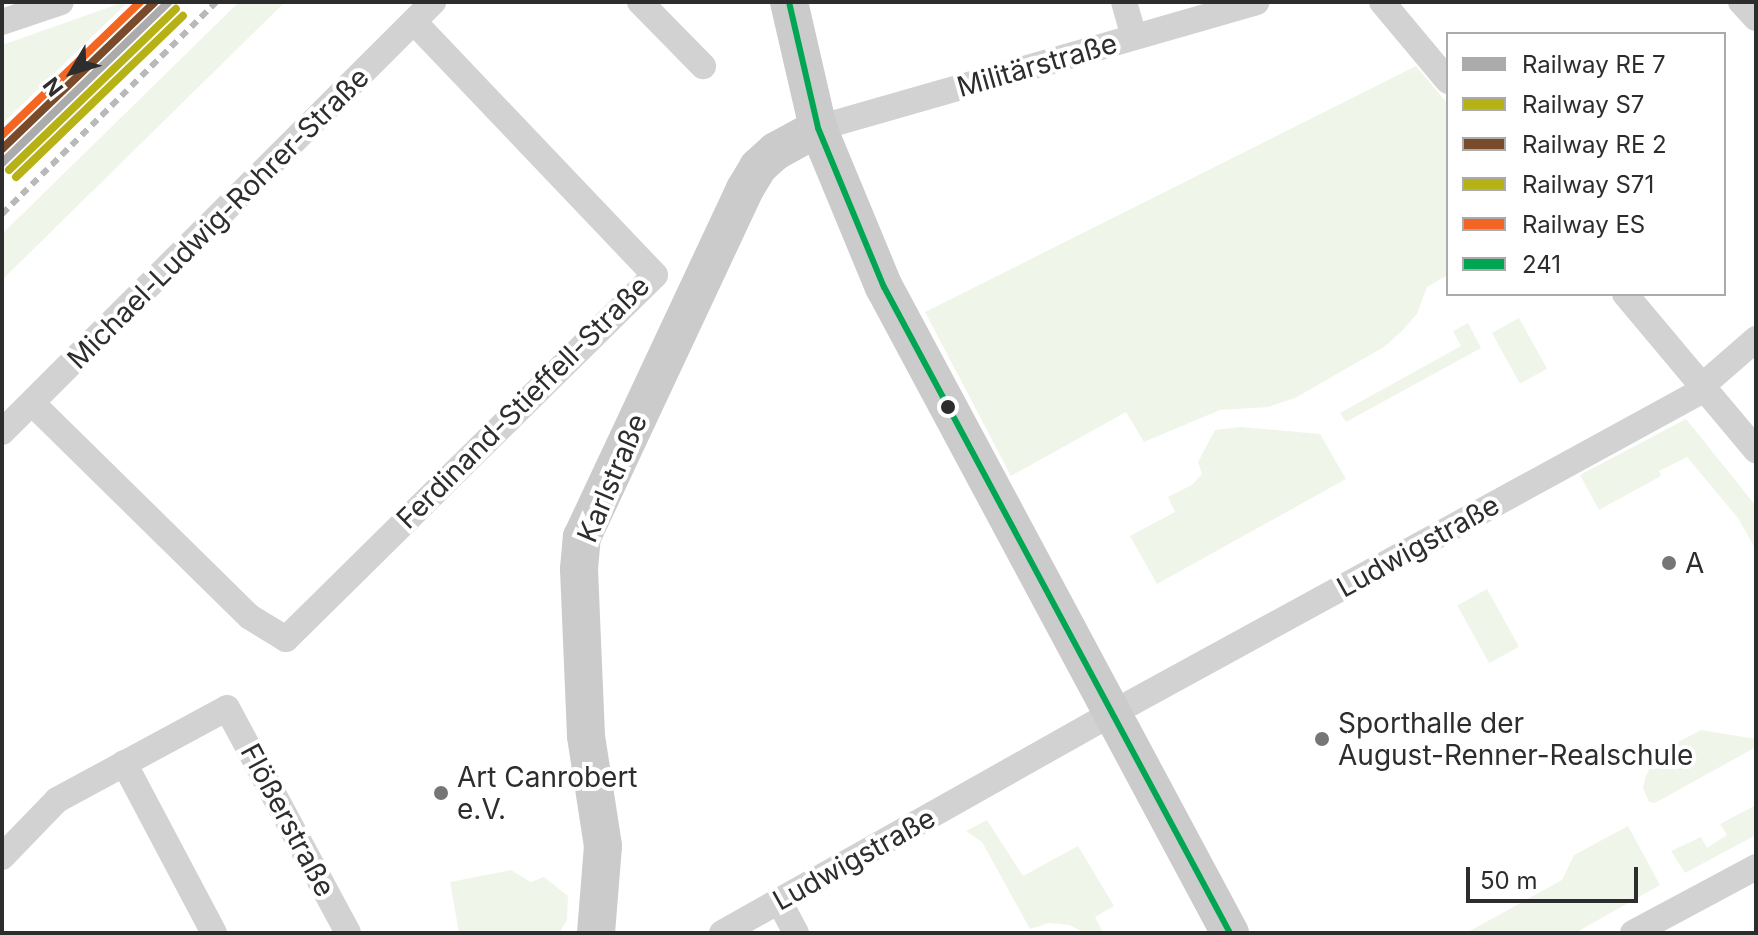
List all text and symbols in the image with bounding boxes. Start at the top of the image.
street label: Militärstraße [953,26,1121,104]
north arrow [32,32,112,112]
legend [1446,32,1726,296]
text: Railway RE 7 [1522,50,1666,79]
street label: Michael-Ludwig-Rohrer-Straße [60,60,376,376]
text: N [38,72,68,101]
text: Railway S7 [1522,90,1644,119]
text: Railway RE 2 [1522,130,1667,159]
text: Railway S71 [1522,170,1654,199]
text: Railway ES [1522,210,1645,239]
text: 241 [1522,250,1561,279]
street label: Ferdinand-Stieffell-Straße [390,269,656,535]
unlabelled marker [940,399,956,415]
street label: Karlstraße [570,409,654,547]
street label: Ludwigstraße [1331,488,1505,604]
place label: A [1685,546,1704,580]
marker: A [1660,554,1678,572]
place label: Sporthalle der August-Renner-Realschule [1338,706,1693,772]
marker: Sporthalle der August-Renner-Realschule [1313,730,1331,748]
street label: Flößerstraße [234,738,342,902]
place label: Art Canrobert e.V. [457,760,638,826]
marker: Art Canrobert e.V. [432,784,450,802]
street label: Ludwigstraße [767,801,941,917]
scale bar [1470,851,1642,901]
text: 50 m [1480,866,1538,895]

